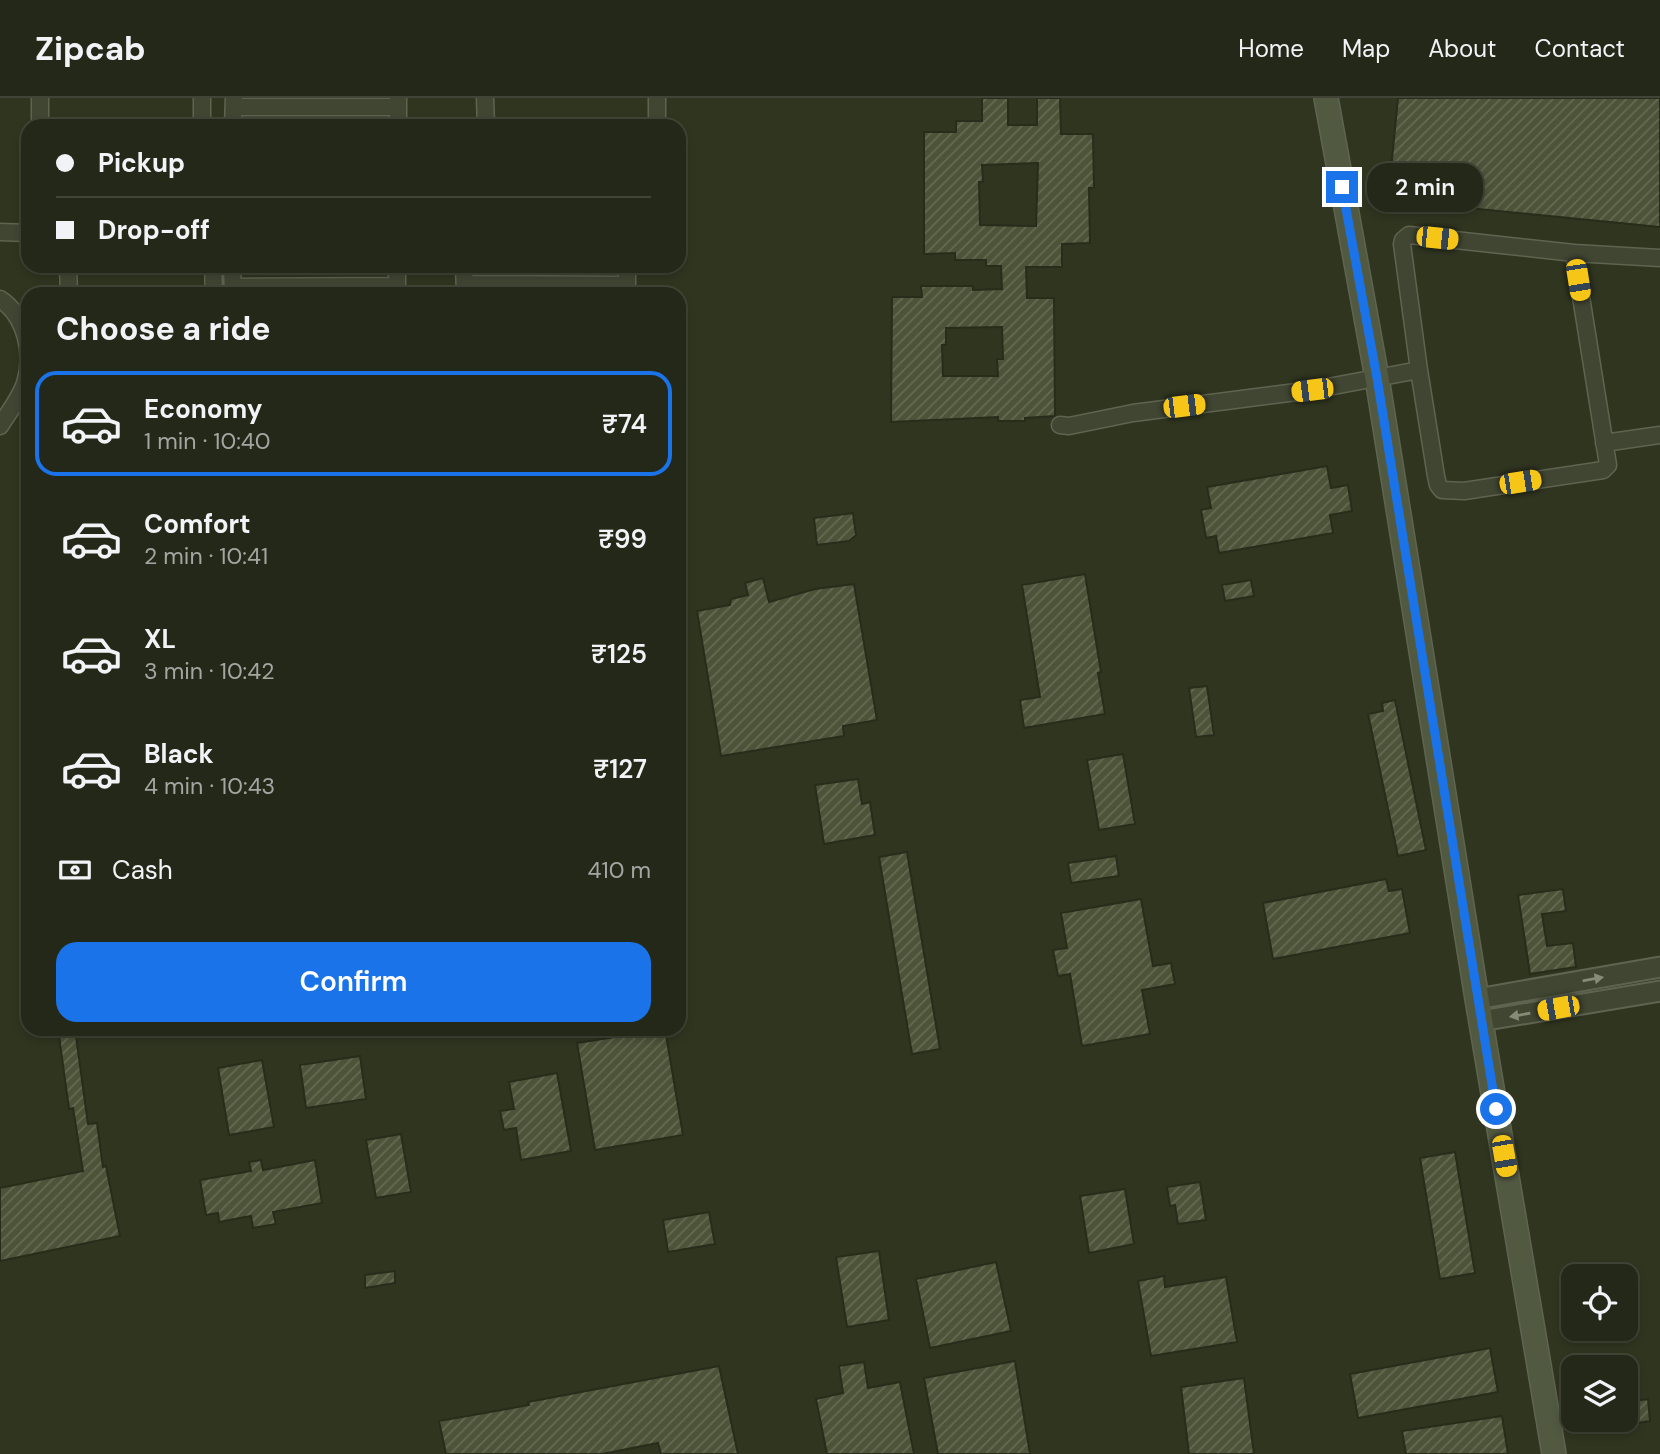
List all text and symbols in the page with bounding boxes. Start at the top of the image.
text: Zipcab [35,27,146,70]
text: Home [1238,33,1304,64]
text: Map [1342,33,1390,64]
text: About [1428,33,1497,64]
text: Contact [1535,33,1625,64]
text: Pickup [98,146,185,180]
callout: 2 min [1366,162,1482,212]
route end [1326,171,1358,203]
text: 2 min [1395,172,1455,202]
text: Drop-off [98,213,210,247]
car [1416,225,1459,251]
car [1565,258,1592,302]
text: Choose a ride [56,308,271,350]
car [1290,377,1335,403]
icon: car [60,392,123,455]
text: Economy [144,392,262,426]
car [1162,393,1207,419]
text: ₹74 [602,407,647,441]
text: 1 min · 10:40 [144,426,271,456]
car [1498,468,1543,496]
icon: car [60,507,123,570]
text: Comfort [144,507,250,541]
text: ₹99 [598,522,647,556]
text: 2 min · 10:41 [144,541,268,571]
icon: car [60,622,123,685]
text: XL [144,622,176,656]
text: ₹125 [591,637,647,671]
text: 3 min · 10:42 [144,656,274,686]
icon: car [60,737,123,800]
text: Black [144,737,214,771]
text: ₹127 [593,752,647,786]
text: 4 min · 10:43 [144,771,275,801]
icon: cash [56,851,94,889]
text: Cash [112,853,173,887]
text: 410 m [588,855,651,885]
button: Confirm [56,942,651,1022]
one-way arrow [1582,973,1604,984]
car [1536,994,1581,1022]
one-way arrow [1509,1010,1531,1021]
route start [1480,1093,1512,1125]
car [1491,1133,1518,1179]
map controls [1561,1264,1638,1432]
button: locate [1561,1264,1638,1341]
button: layers [1561,1355,1638,1432]

